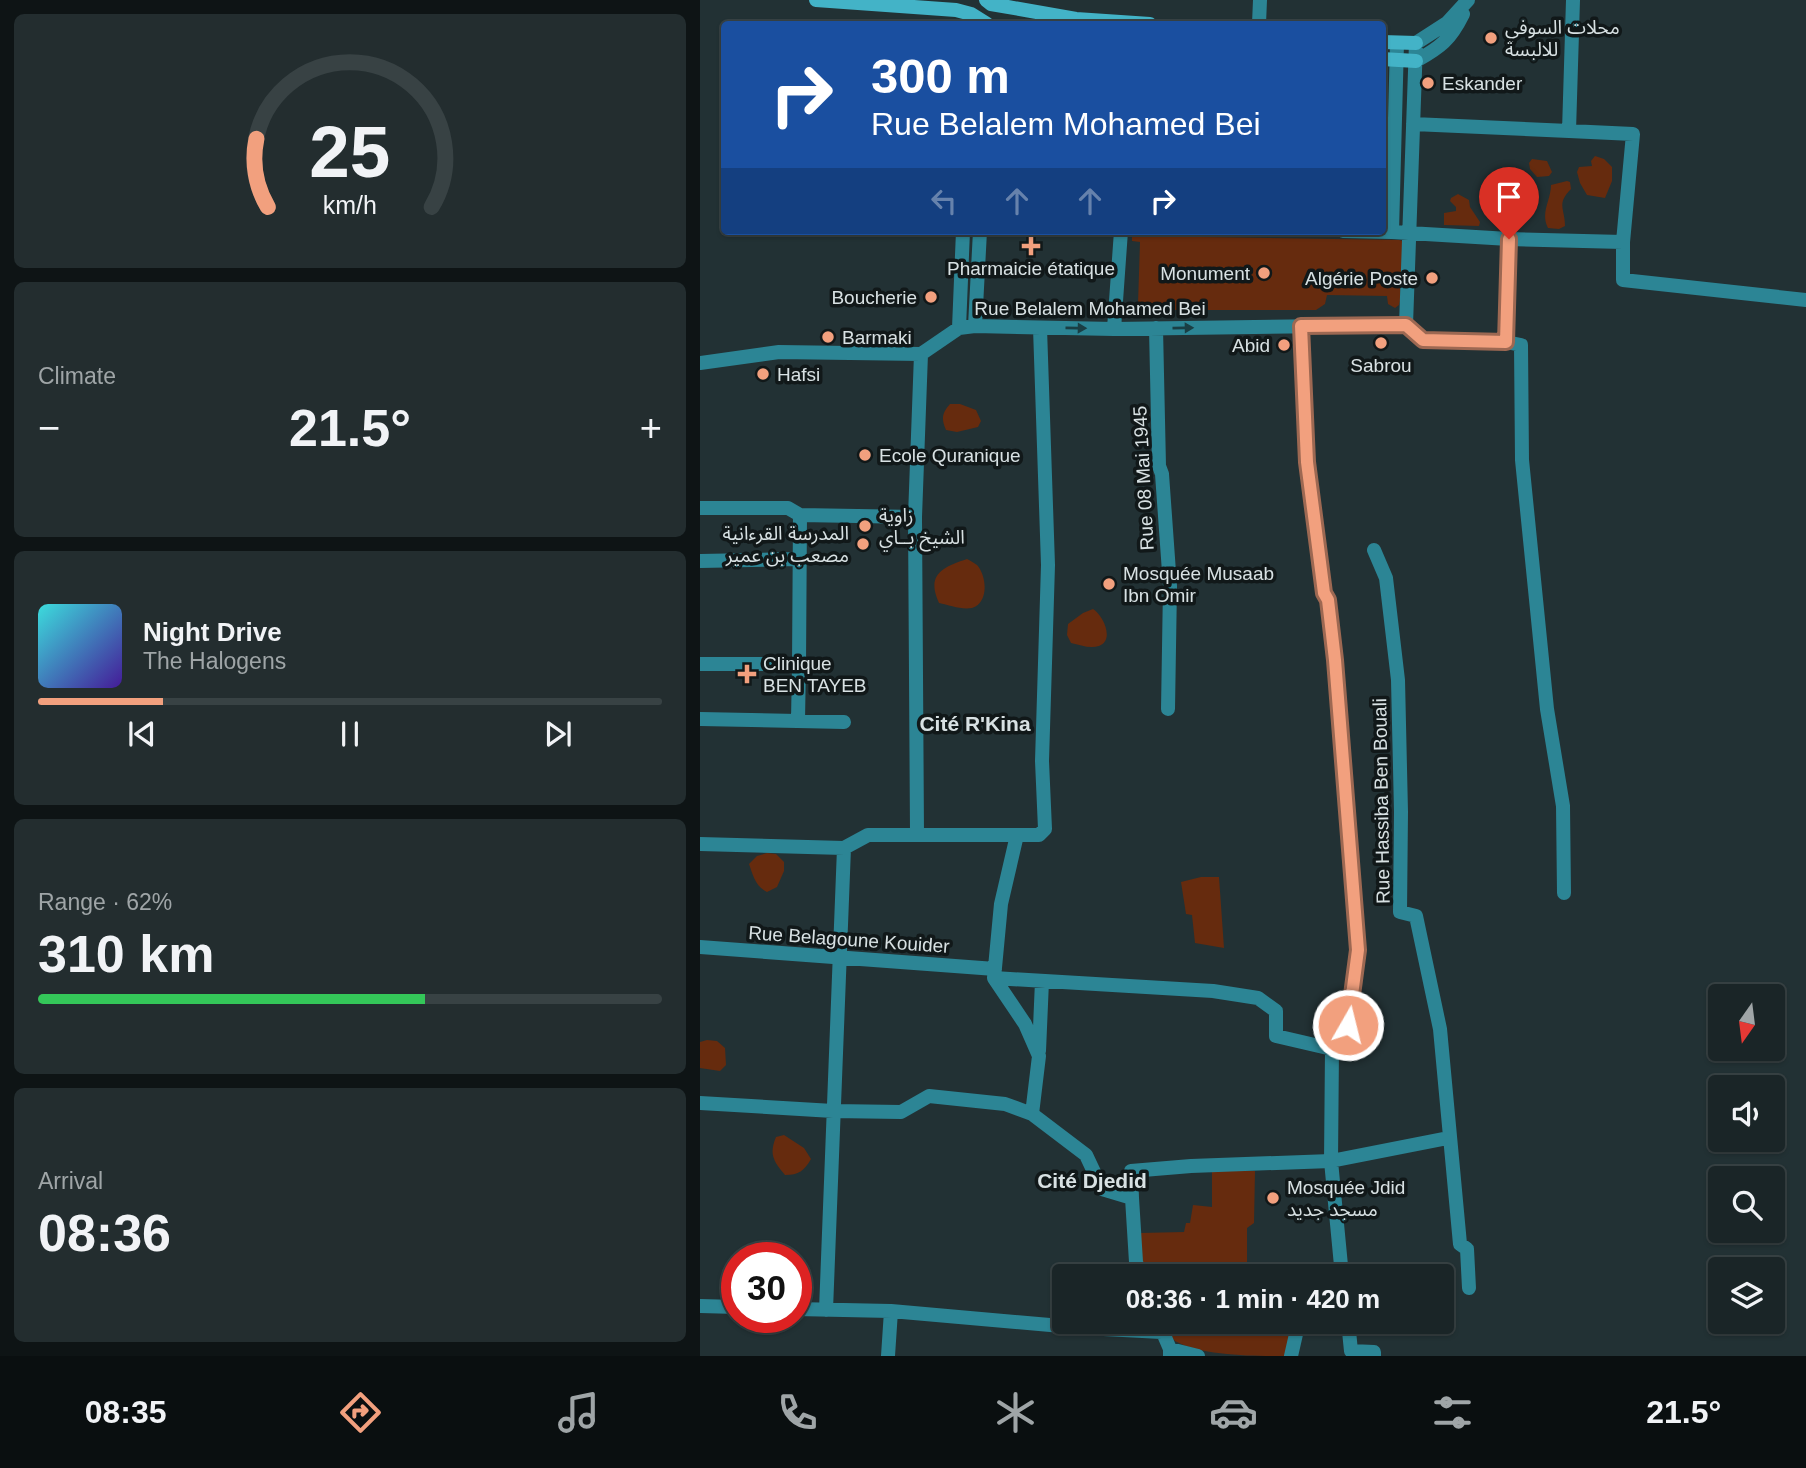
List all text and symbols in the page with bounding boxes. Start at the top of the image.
place label: محلات السوفي للالبسة [1505,17,1620,60]
marker: محلات السوفي للالبسة [1483,30,1499,46]
icon: right [756,49,847,140]
text: 300 m [871,49,1010,103]
place label: Eskander [1442,73,1523,94]
marker: Eskander [1420,75,1436,91]
text: Rue Belalem Mohamed Bei [871,106,1261,142]
text: 25 [310,112,390,193]
pin [1479,167,1539,239]
icon: arrive [1490,178,1528,216]
icon: left [925,182,963,220]
icon: ahead [998,182,1036,220]
icon: ahead [1071,182,1109,220]
icon: right [1144,182,1182,220]
text: km/h [323,191,377,219]
marker: Pharmaicie étatique [1023,238,1039,254]
place label: Pharmaicie étatique [947,258,1115,279]
place label: Monument [1160,263,1251,284]
marker: Monument [1256,265,1272,281]
place label: Algérie Poste [1305,268,1418,289]
marker: Algérie Poste [1424,270,1440,286]
place label: Boucherie [831,287,917,308]
marker: Boucherie [923,289,939,305]
street label: Rue Belalem Mohamed Bei [974,298,1206,319]
one-way arrow [1065,322,1087,334]
one-way arrow [1172,322,1194,334]
place label: Barmaki [842,327,912,348]
marker: Barmaki [820,329,836,345]
place label: Abid [1232,335,1270,356]
marker: Sabrou [1373,335,1389,351]
marker: Abid [1276,337,1292,353]
place label: Sabrou [1350,355,1412,376]
text: Climate [38,363,116,389]
place label: Hafsi [777,364,820,385]
marker: Hafsi [755,366,771,382]
text: 21.5° [289,399,411,457]
street label: Rue 08 Mai 1945 [1129,405,1158,551]
text: − [38,407,60,449]
text: + [640,407,662,449]
place label: Ecole Quranique [879,445,1021,466]
marker: Ecole Quranique [857,447,873,463]
place label: زاوية الشيخ بــاي [879,505,965,552]
marker: زاوية الشيخ بــاي [857,518,873,534]
place label: المدرسة القرءانية مصعب بن عمير [722,523,849,567]
marker: المدرسة القرءانية مصعب بن عمير [855,536,871,552]
place label: Mosquée Musaab Ibn Omir [1123,563,1274,606]
marker: Mosquée Musaab Ibn Omir [1101,576,1117,592]
text: Night Drive [143,617,282,647]
text: The Halogens [143,648,286,674]
place label: Clinique BEN TAYEB [763,653,866,696]
marker: Clinique BEN TAYEB [737,664,757,684]
street label: Rue Hassiba Ben Bouali [1369,698,1394,904]
district label: Cité R'Kina [919,712,1031,735]
icon: previous [123,715,161,753]
icon: pause [331,715,369,753]
icon: next [539,715,577,753]
text: Range · 62% [38,889,172,915]
street label: Rue Belagoune Kouider [748,922,951,957]
text: 310 km [38,925,214,983]
north arrow [1708,984,1785,1060]
map controls [1708,984,1785,1334]
position arrow [1311,988,1385,1062]
button: sound [1708,1075,1785,1152]
button: search [1708,1166,1785,1243]
text: Arrival [38,1168,103,1194]
district label: Cité Djedid [1037,1169,1147,1192]
place label: Mosquée Jdid مسجد جديد [1287,1177,1405,1220]
marker: Mosquée Jdid مسجد جديد [1265,1190,1281,1206]
text: 08:36 [38,1204,171,1262]
speed limit sign: 30 [721,1242,812,1333]
button: layers [1708,1257,1785,1334]
text: 08:36 · 1 min · 420 m [1126,1284,1380,1314]
icon: directions [336,1388,385,1437]
icon: music [554,1388,603,1437]
icon: phone [773,1388,822,1437]
icon: climate [991,1388,1040,1437]
icon: car [1209,1388,1258,1437]
icon: filters [1428,1388,1477,1437]
text: 08:35 [85,1394,167,1430]
text: 21.5° [1646,1394,1721,1430]

